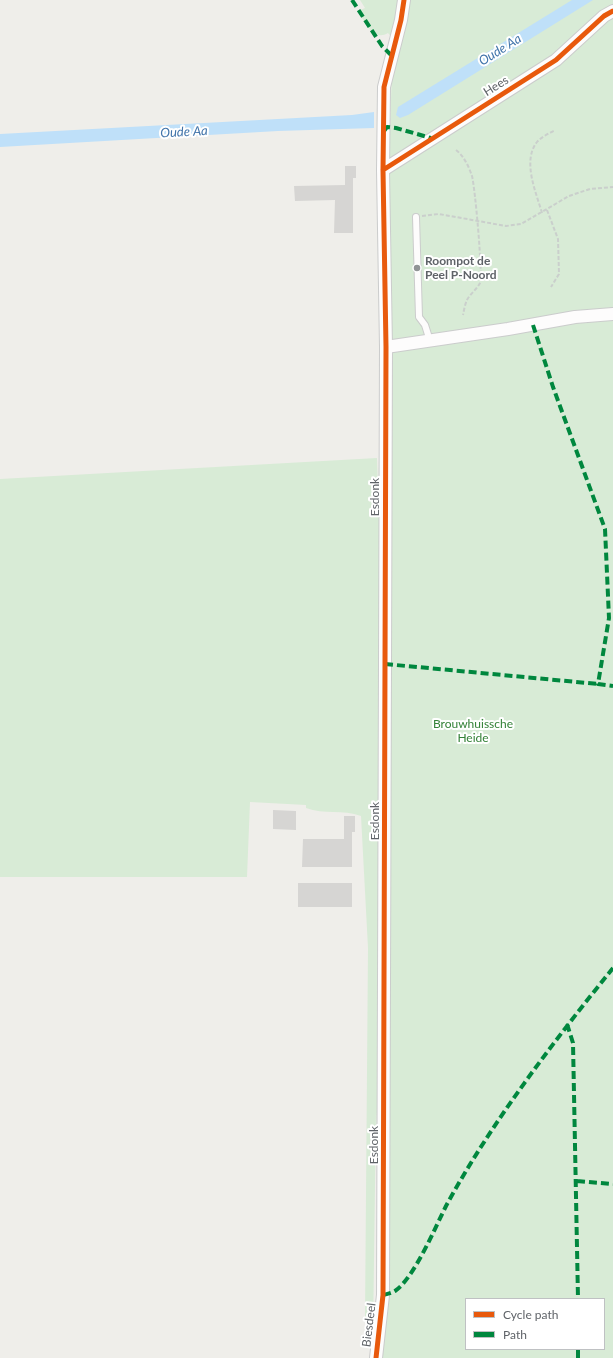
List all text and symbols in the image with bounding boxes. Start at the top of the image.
water label: Oude Aa [476,31,524,69]
street label: Hees [481,73,511,99]
water label: Oude Aa [160,123,208,141]
place label: Roompot de Peel P-Noord [425,254,497,282]
marker: Roompot de Peel P-Noord [412,263,422,273]
street label: Esdonk [368,478,382,516]
park label: Brouwhuissche Heide [433,717,513,745]
street label: Esdonk [368,802,382,840]
street label: Esdonk [367,1126,381,1164]
legend [465,1298,605,1350]
street label: Biesdeel [359,1302,379,1348]
text: Cycle path [503,1307,558,1322]
text: Path [503,1327,527,1342]

